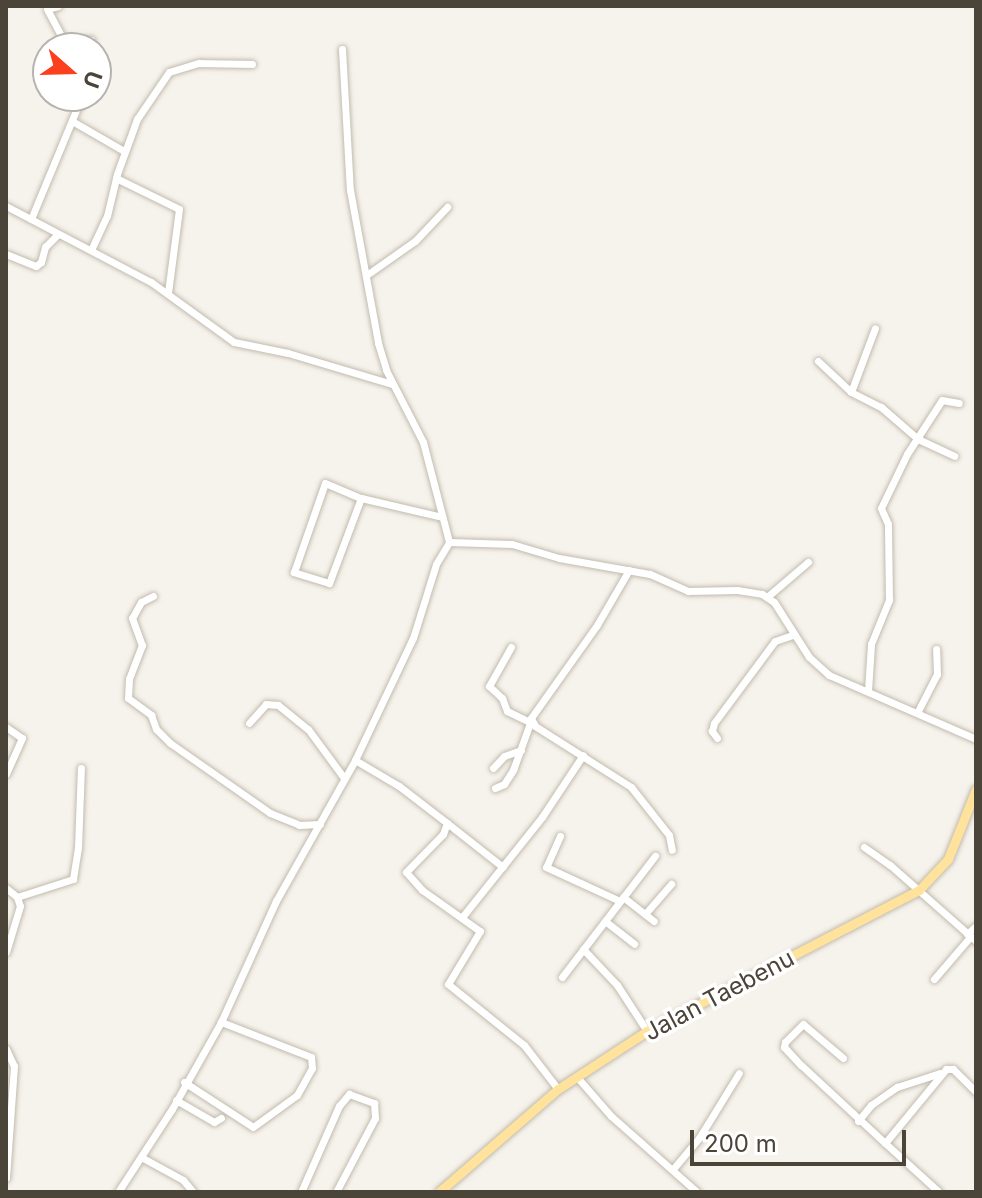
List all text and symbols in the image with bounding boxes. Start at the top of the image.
north arrow [32,32,112,112]
text: U [78,68,108,92]
street label: Jalan Taebenu [639,943,799,1047]
scale bar [694,1114,910,1164]
text: 200 m [704,1129,777,1158]

